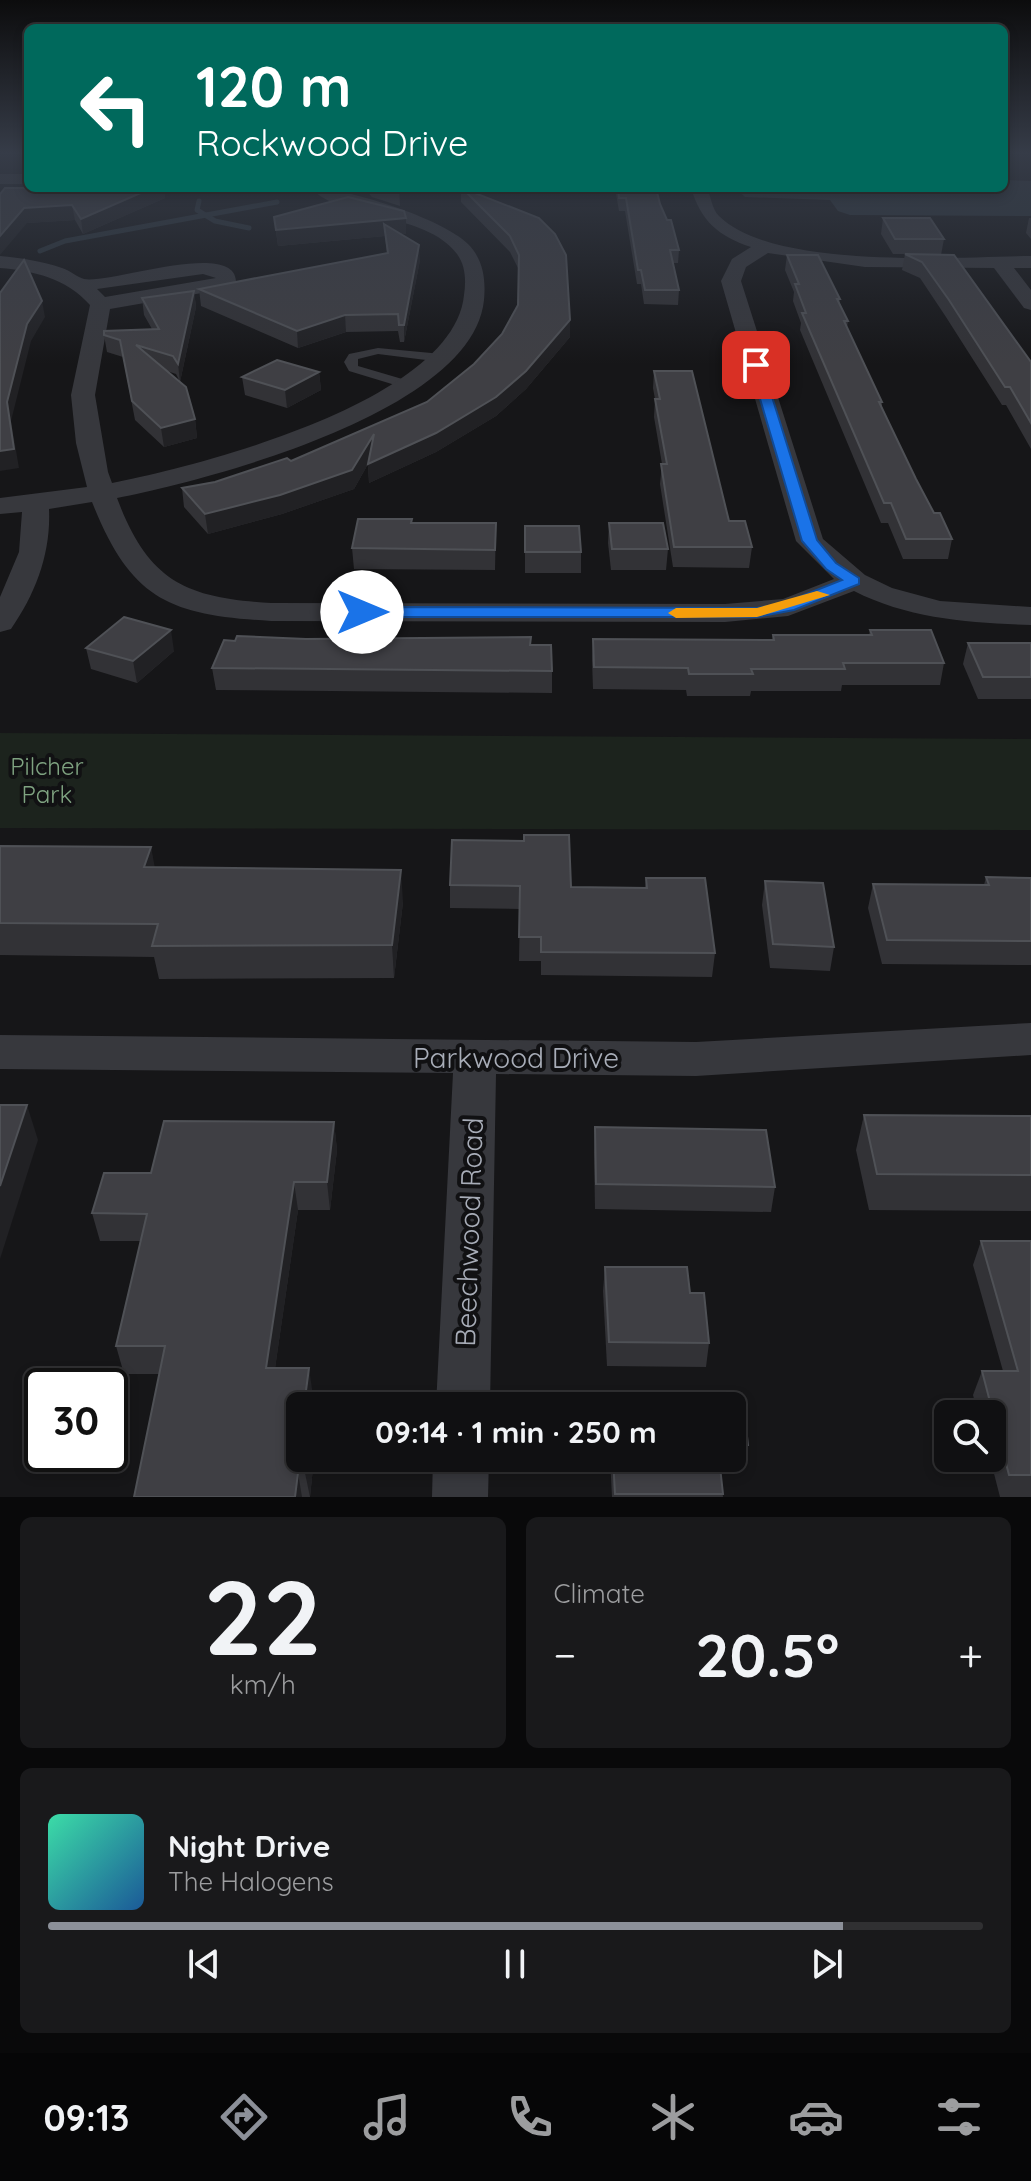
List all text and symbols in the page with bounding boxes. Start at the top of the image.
text: 120 m [196,51,351,121]
icon: left [64,56,168,160]
text: Rockwood Drive [196,120,468,165]
pin [722,331,790,399]
icon: arrive [734,343,778,387]
position arrow [320,570,404,654]
park label: Pilcher Park [10,751,84,809]
street label: Parkwood Drive [413,1040,619,1075]
street label: Beechwood Road [447,1117,490,1347]
speed limit sign: 30 [24,1368,128,1472]
map controls [934,1400,1006,1472]
button: search [934,1400,1006,1472]
text: 09:14 · 1 min · 250 m [375,1413,657,1451]
text: 22 [204,1551,322,1681]
text: Climate [554,1577,645,1610]
text: 20.5° [695,1617,839,1692]
text: − [554,1627,576,1682]
text: + [958,1627,983,1682]
text: km/h [230,1668,296,1701]
text: Night Drive [168,1827,330,1865]
text: The Halogens [168,1865,334,1898]
icon: previous [182,1942,226,1986]
icon: pause [493,1942,537,1986]
icon: next [805,1942,849,1986]
icon: directions [216,2089,272,2145]
icon: music [359,2089,415,2145]
icon: phone [502,2089,558,2145]
icon: climate [645,2089,701,2145]
icon: car [788,2089,844,2145]
icon: filters [931,2089,987,2145]
text: 09:13 [44,2095,129,2140]

